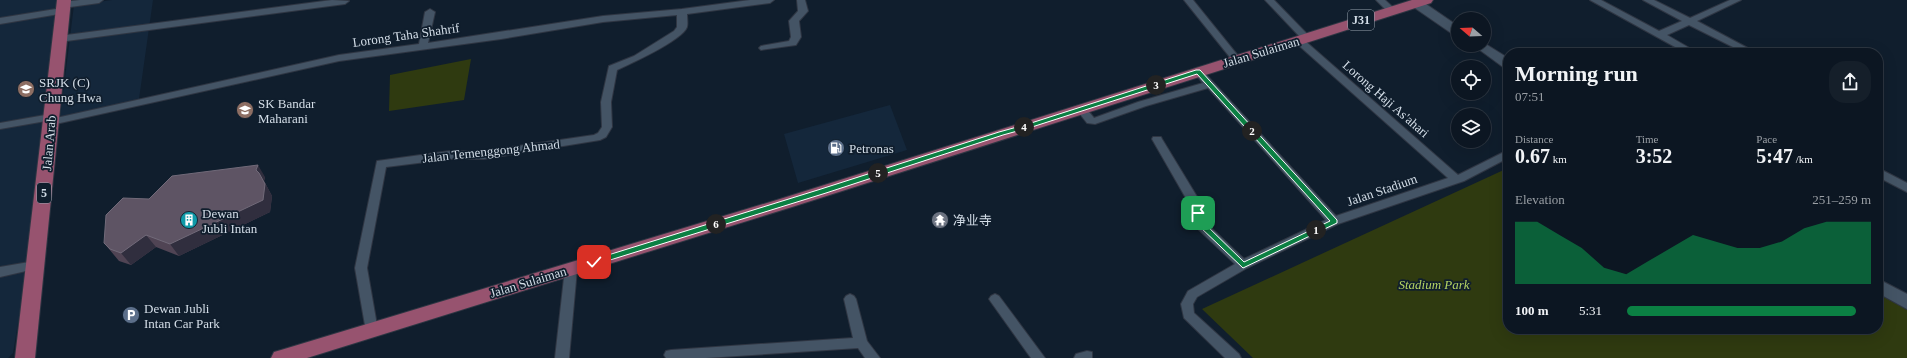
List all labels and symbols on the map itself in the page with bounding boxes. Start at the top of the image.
road number: J31 [1348,10,1374,30]
north arrow [1451,12,1491,52]
street label: Lorong Taha Shahrif [352,20,461,50]
street label: Jalan Sulaiman [1221,33,1301,71]
street label: Lorong Haji As'ahari [1340,58,1432,141]
place label: SRJK (C) Chung Hwa [39,75,102,105]
pin: 3 [1146,75,1166,95]
school or university icon: SRJK (C) Chung Hwa [16,79,36,99]
place label: SK Bandar Maharani [258,96,316,126]
school or university icon: SK Bandar Maharani [235,100,255,120]
street label: Jalan Arab [39,115,59,171]
pin: 4 [1014,117,1034,137]
pin: 2 [1242,121,1262,141]
street label: Jalan Temenggong Ahmad [421,136,561,166]
fuel station icon: Petronas [826,138,846,158]
place label: Petronas [849,141,894,156]
pin: 5 [868,163,888,183]
street label: Jalan Stadium [1345,171,1419,209]
road number: 5 [37,183,51,203]
pin [1181,196,1215,230]
place label: Dewan Jubli Intan [202,206,258,236]
building icon: Dewan Jubli Intan [179,210,199,230]
temple icon: 净业寺 [930,210,950,230]
place label: 净业寺 [953,213,992,228]
pin: 6 [706,214,726,234]
pin: 1 [1306,220,1326,240]
pin [577,245,611,279]
street label: Jalan Sulaiman [488,263,568,301]
park label: Stadium Park [1398,277,1470,292]
place label: Dewan Jubli Intan Car Park [144,301,220,331]
parking icon: Dewan Jubli Intan Car Park [121,305,141,325]

